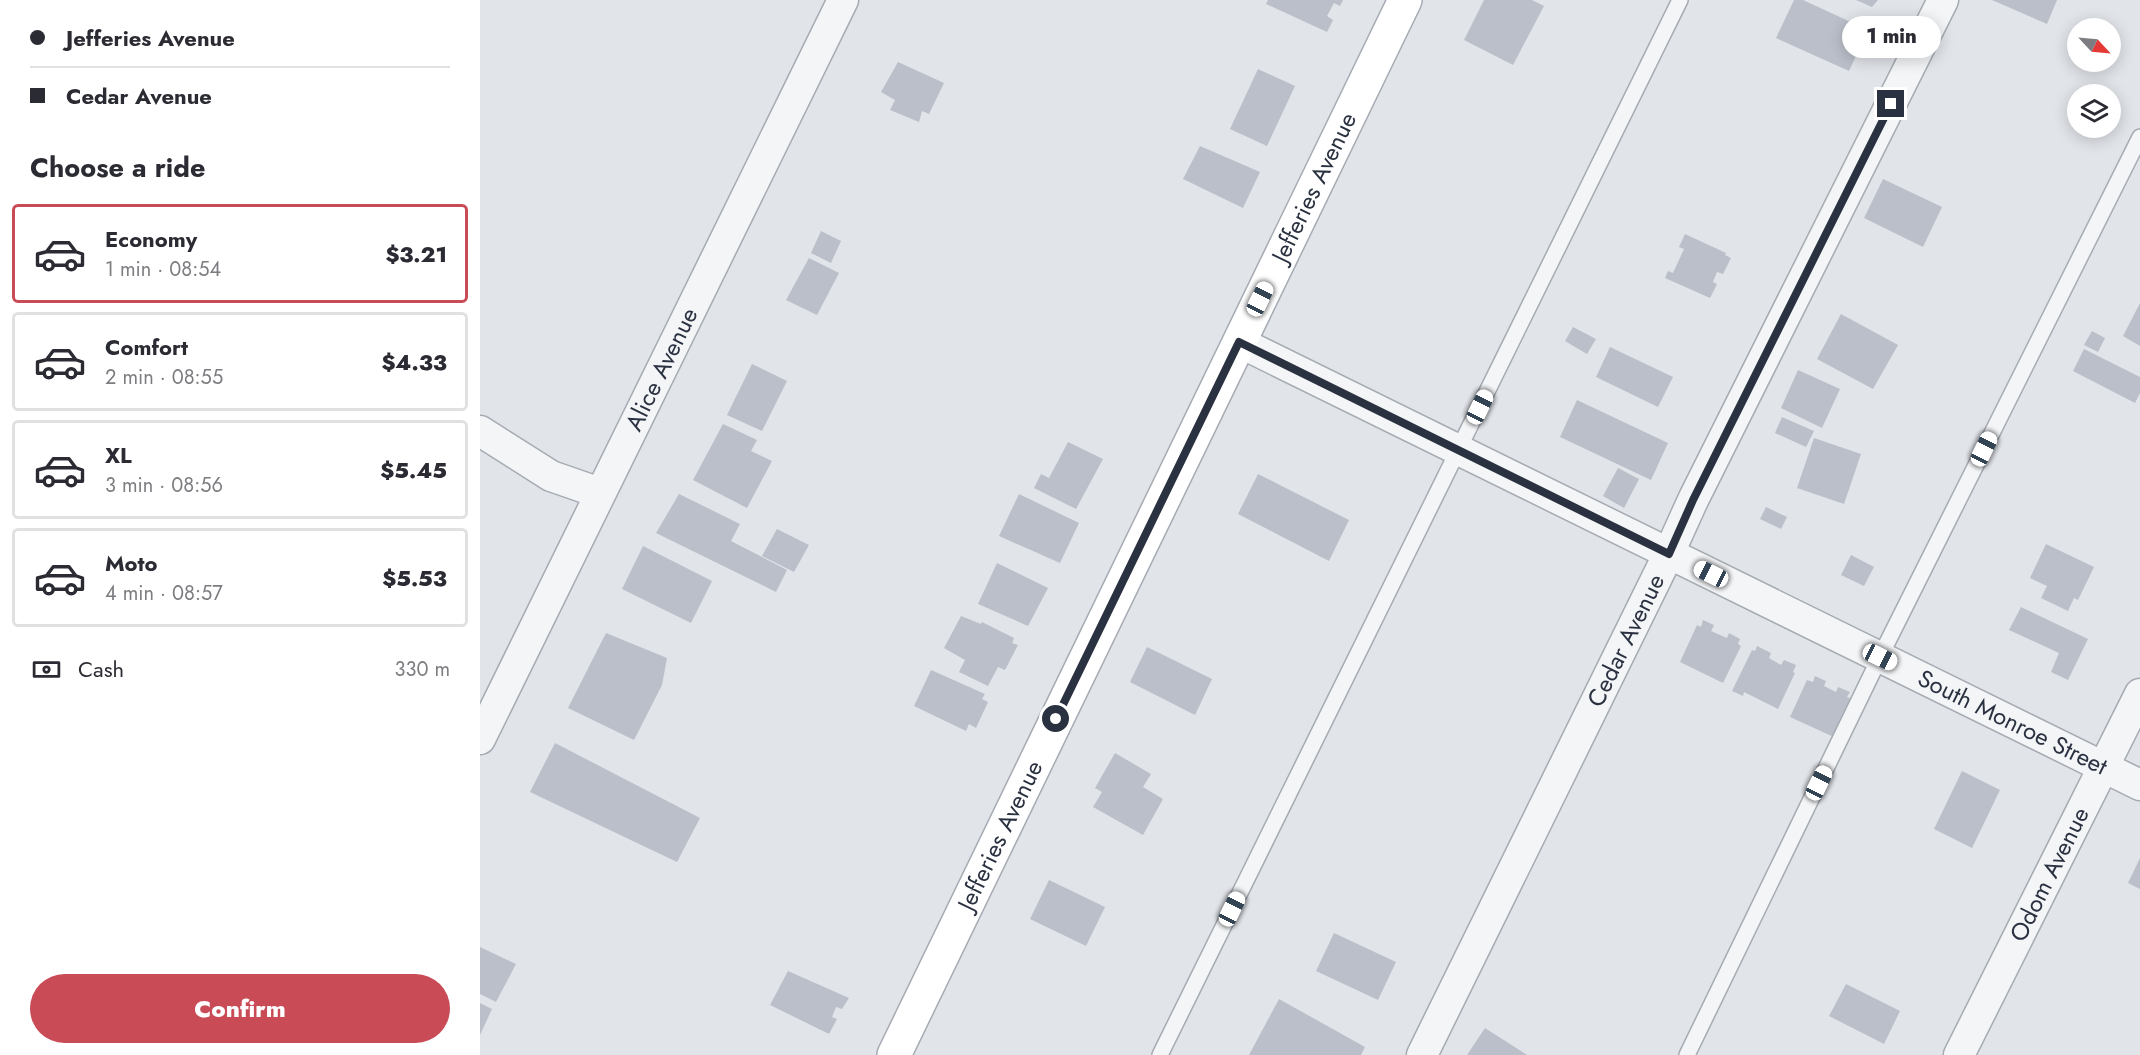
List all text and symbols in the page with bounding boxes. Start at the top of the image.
callout: 1 min [1842,17,1940,59]
north arrow [2067,18,2121,72]
map controls [2067,18,2121,138]
text: Jefferies Avenue [66,22,235,54]
text: 1 min [1866,22,1917,51]
text: Cedar Avenue [66,80,212,112]
button: layers [2067,84,2121,138]
route end [1877,90,1904,117]
street label: Jefferies Avenue [1261,106,1365,271]
text: Choose a ride [30,148,205,187]
text: Economy [105,223,197,255]
icon: car [33,227,87,281]
text: $3.21 [385,238,447,270]
text: 1 min · 08:54 [105,255,221,284]
car [1244,279,1276,319]
street label: Alice Avenue [616,301,706,437]
text: Comfort [105,331,188,363]
icon: car [33,335,87,389]
text: $4.33 [381,346,447,378]
text: 2 min · 08:55 [105,363,223,392]
car [1464,387,1496,427]
car [1968,429,2000,469]
text: XL [105,439,132,471]
icon: car [33,443,87,497]
text: $5.45 [380,454,447,486]
text: 3 min · 08:56 [105,471,223,500]
text: Moto [105,547,158,579]
icon: car [33,551,87,605]
car [1691,558,1731,590]
text: $5.53 [382,562,447,594]
street label: Cedar Avenue [1578,568,1673,713]
text: 4 min · 08:57 [105,579,223,608]
car [1860,641,1900,673]
icon: cash [30,653,63,686]
text: Cash [78,653,124,685]
text: 330 m [395,655,450,684]
street label: South Monroe Street [1912,660,2114,783]
route start [1042,705,1069,732]
street label: Jefferies Avenue [947,754,1051,919]
car [1803,763,1835,803]
street label: Odom Avenue [2001,801,2098,948]
car [1216,889,1248,929]
button: Confirm [30,974,450,1043]

